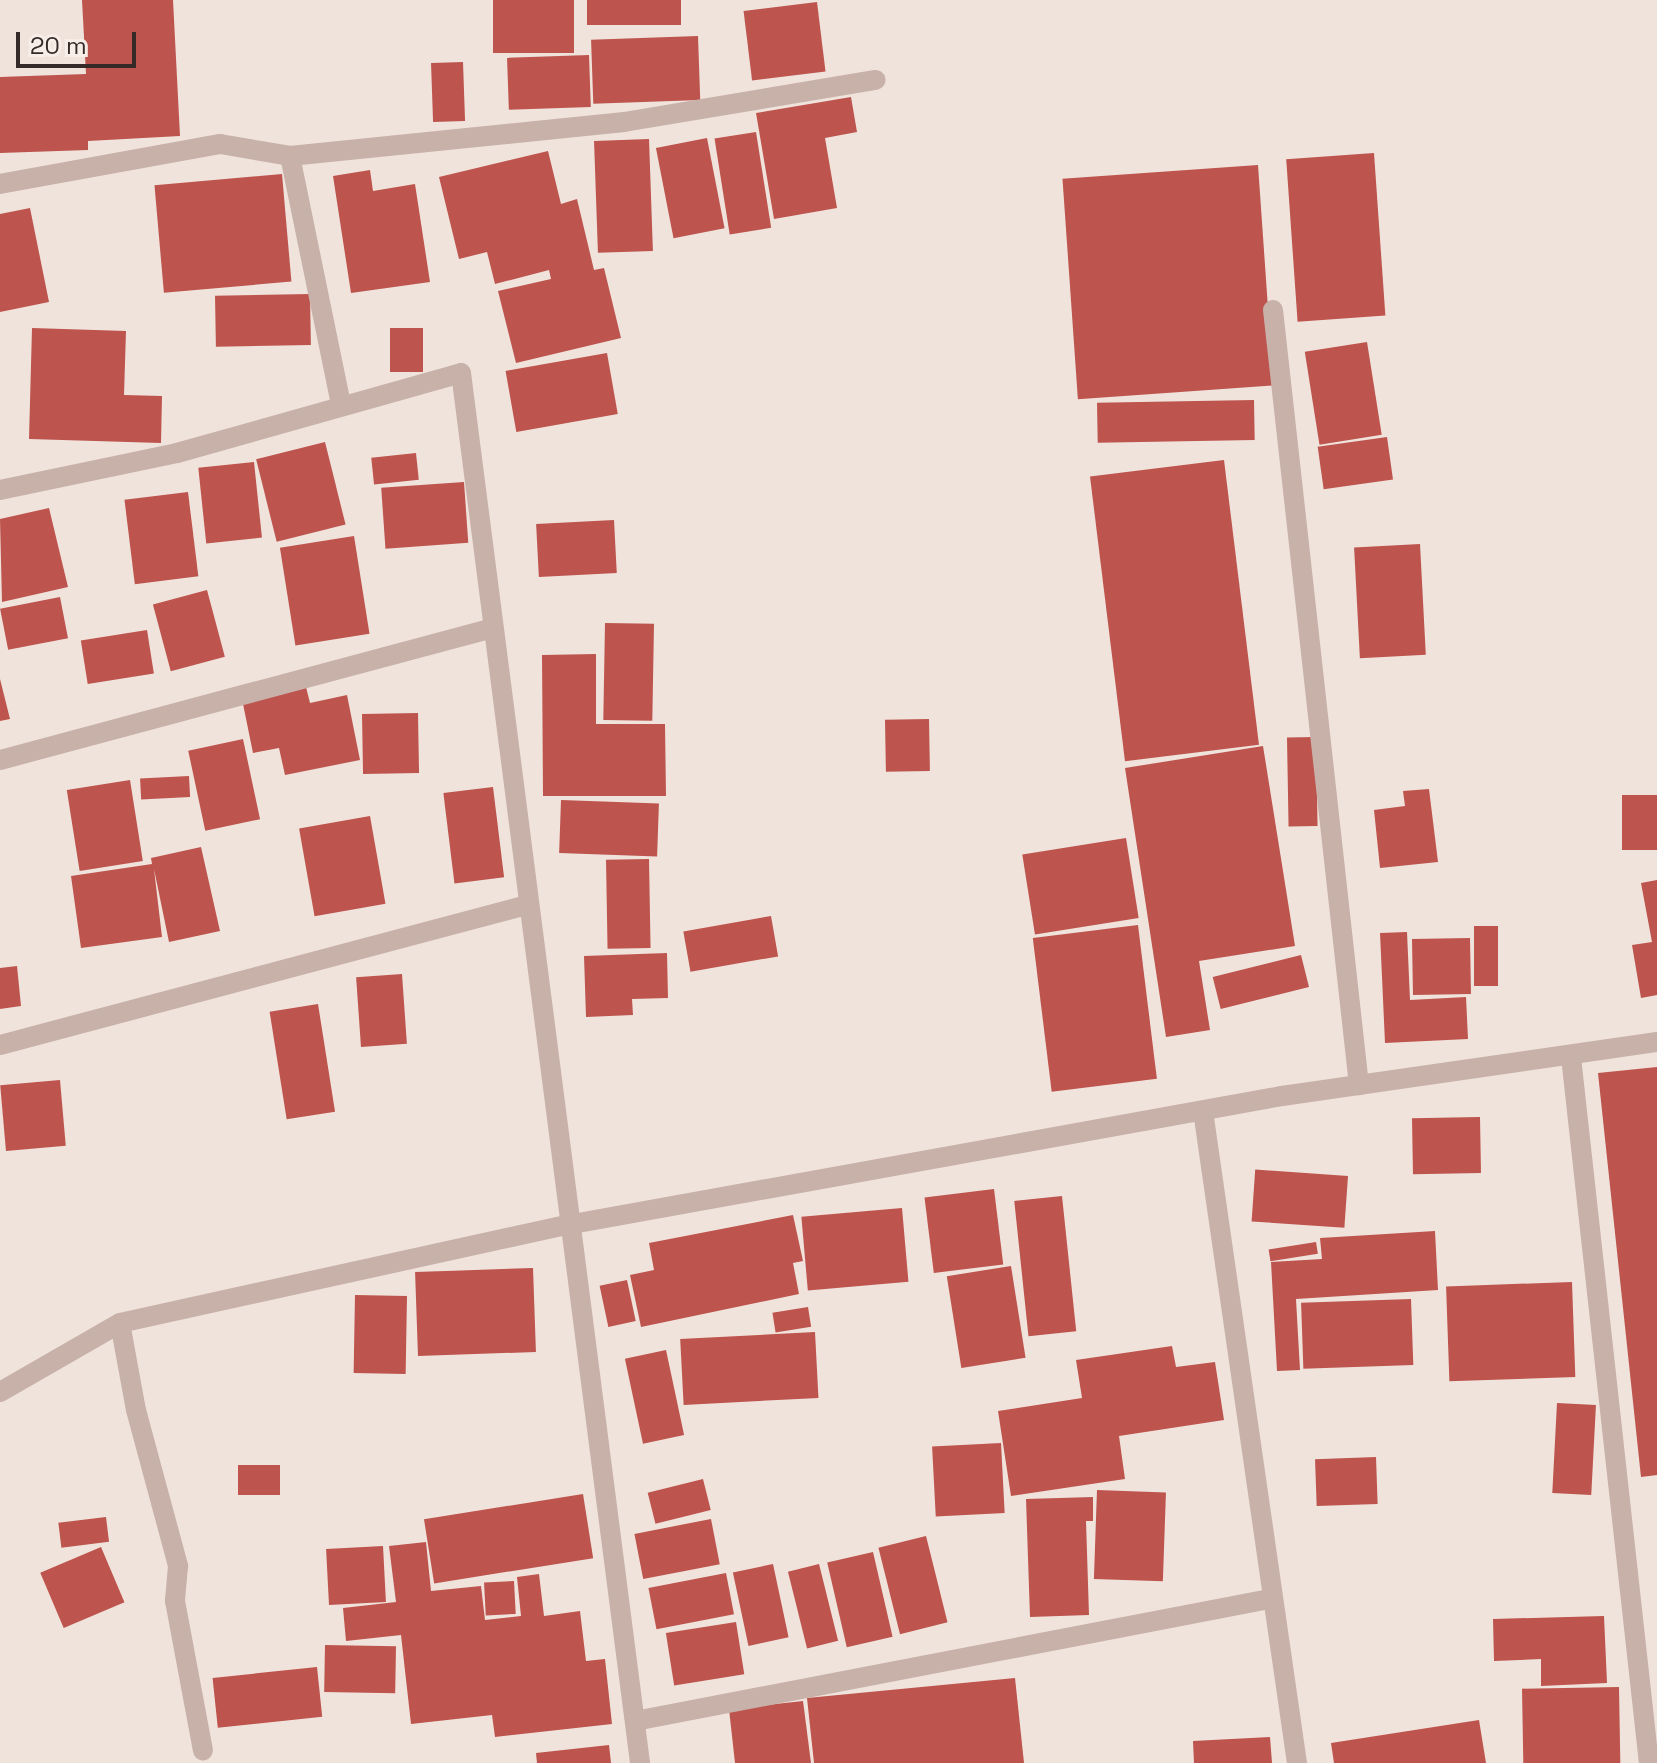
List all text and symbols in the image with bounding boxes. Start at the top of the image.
scale bar [20,16,140,66]
text: 20 m [30,30,87,61]

